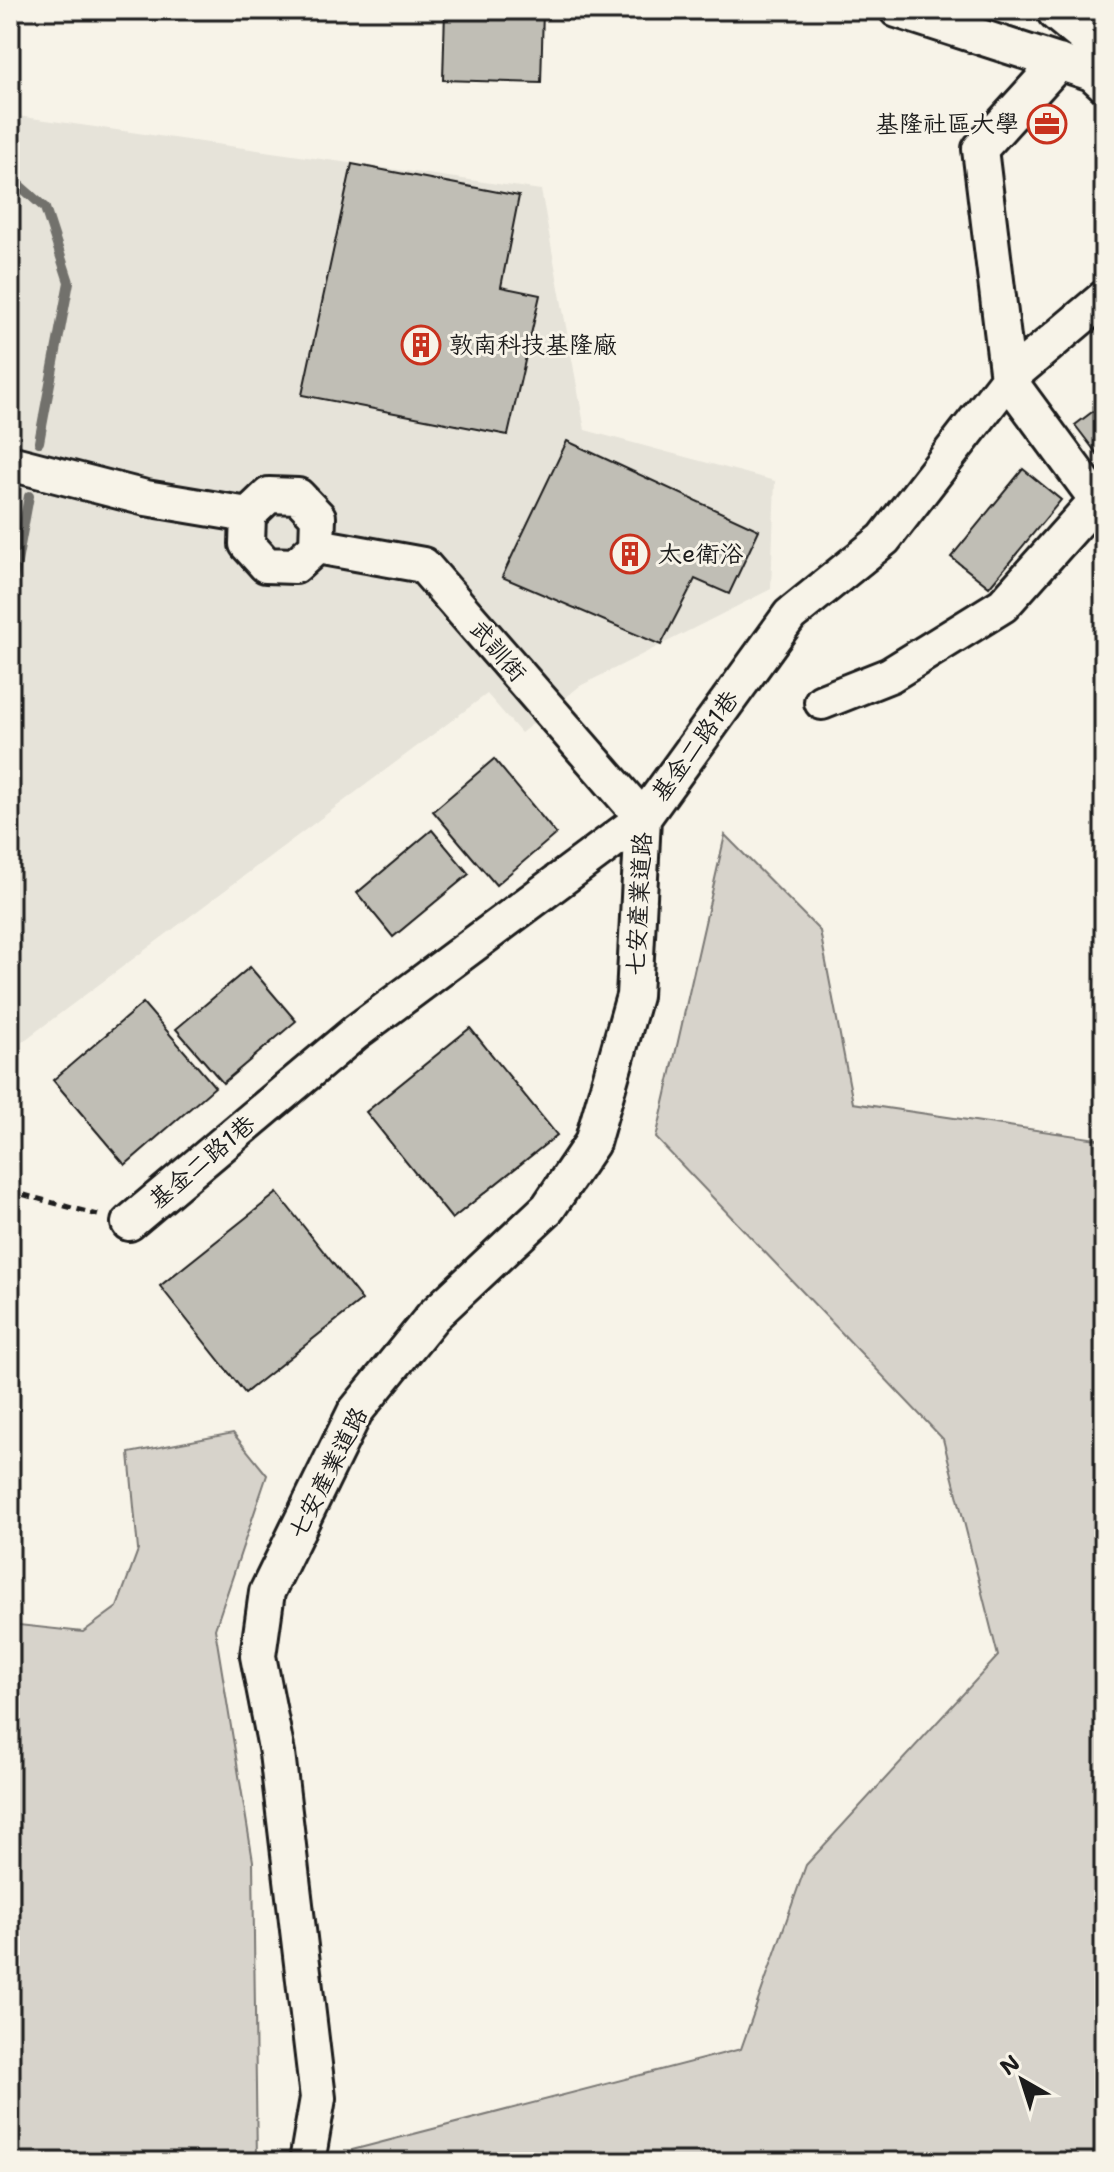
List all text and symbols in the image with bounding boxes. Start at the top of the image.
office icon: 基隆社區大學 [1026,103,1068,145]
place label: 基隆社區大學 [875,108,1019,140]
building icon: 敦南科技基隆廠 [400,324,442,366]
place label: 敦南科技基隆廠 [449,329,617,361]
building icon: 太e衛浴 [609,533,651,575]
place label: 太e衛浴 [658,538,744,570]
street label: 武訓街 [462,613,534,689]
street label: 基金二路1巷 [644,684,746,808]
street label: 七安產業道路 [619,831,659,977]
street label: 基金二路1巷 [142,1108,262,1216]
street label: 七安產業道路 [281,1402,375,1544]
north arrow [982,2040,1062,2120]
text: N [994,2048,1026,2082]

